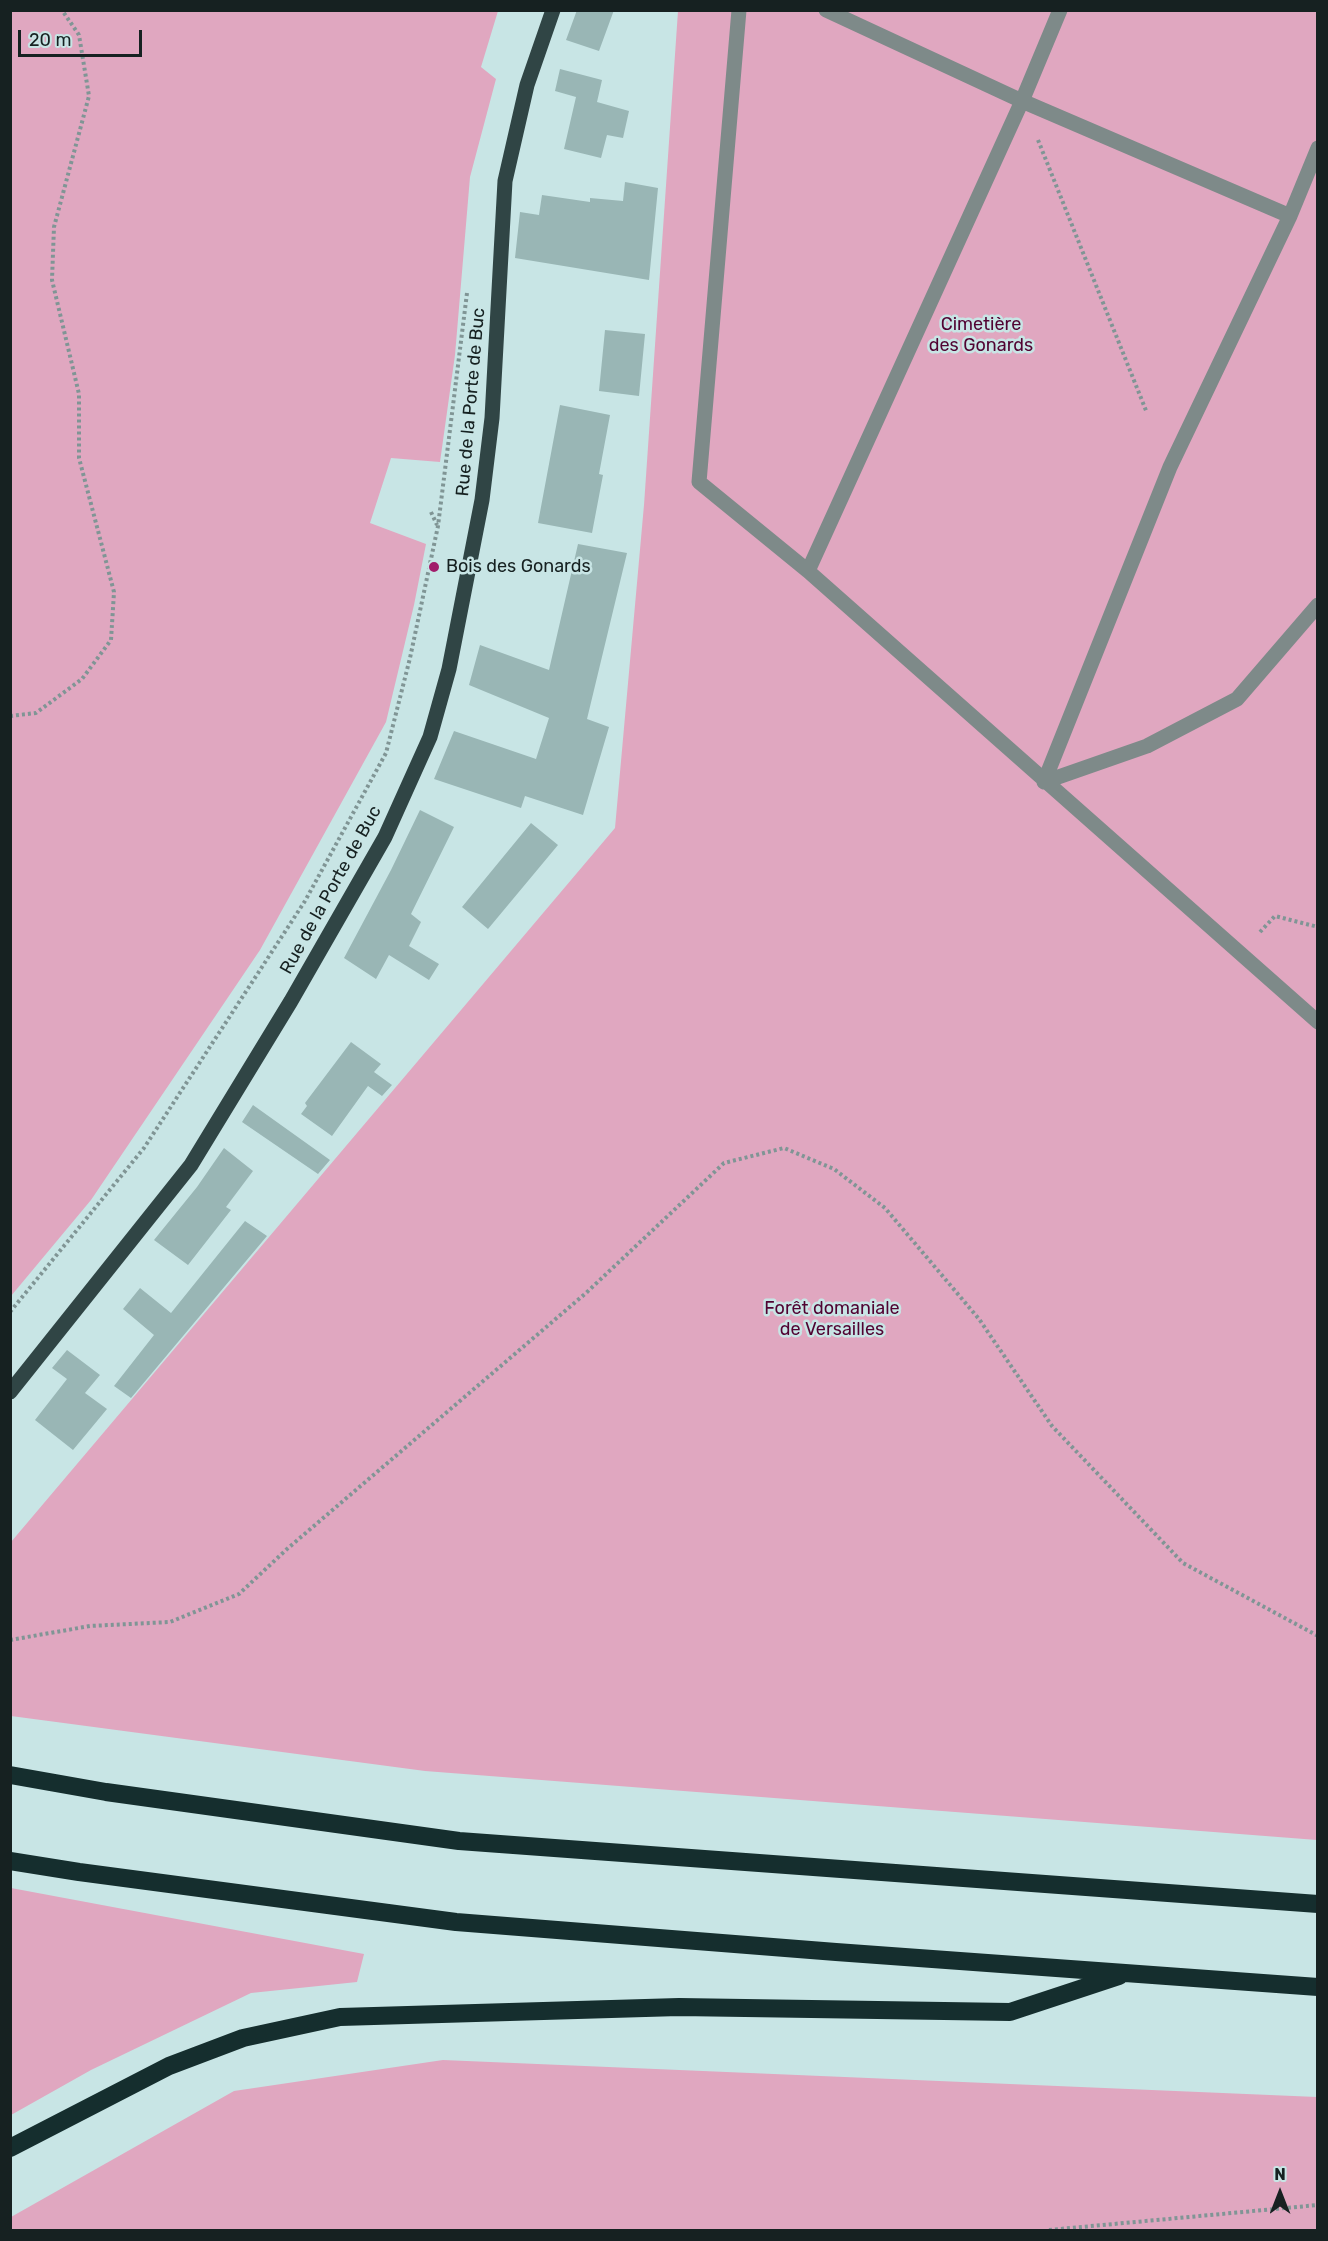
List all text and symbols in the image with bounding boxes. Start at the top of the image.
scale bar [21,18,146,56]
text: 20 m [29,29,71,51]
street label: Rue de la Porte de Buc [452,307,490,497]
park label: Cimetière des Gonards [929,314,1033,356]
place label: Bois des Gonards [446,556,591,578]
marker: Bois des Gonards [427,560,441,574]
street label: Rue de la Porte de Buc [276,802,386,978]
park label: Forêt domaniale de Versailles [764,1298,900,1340]
north arrow [1250,2163,1310,2223]
text: N [1274,2165,1286,2184]

